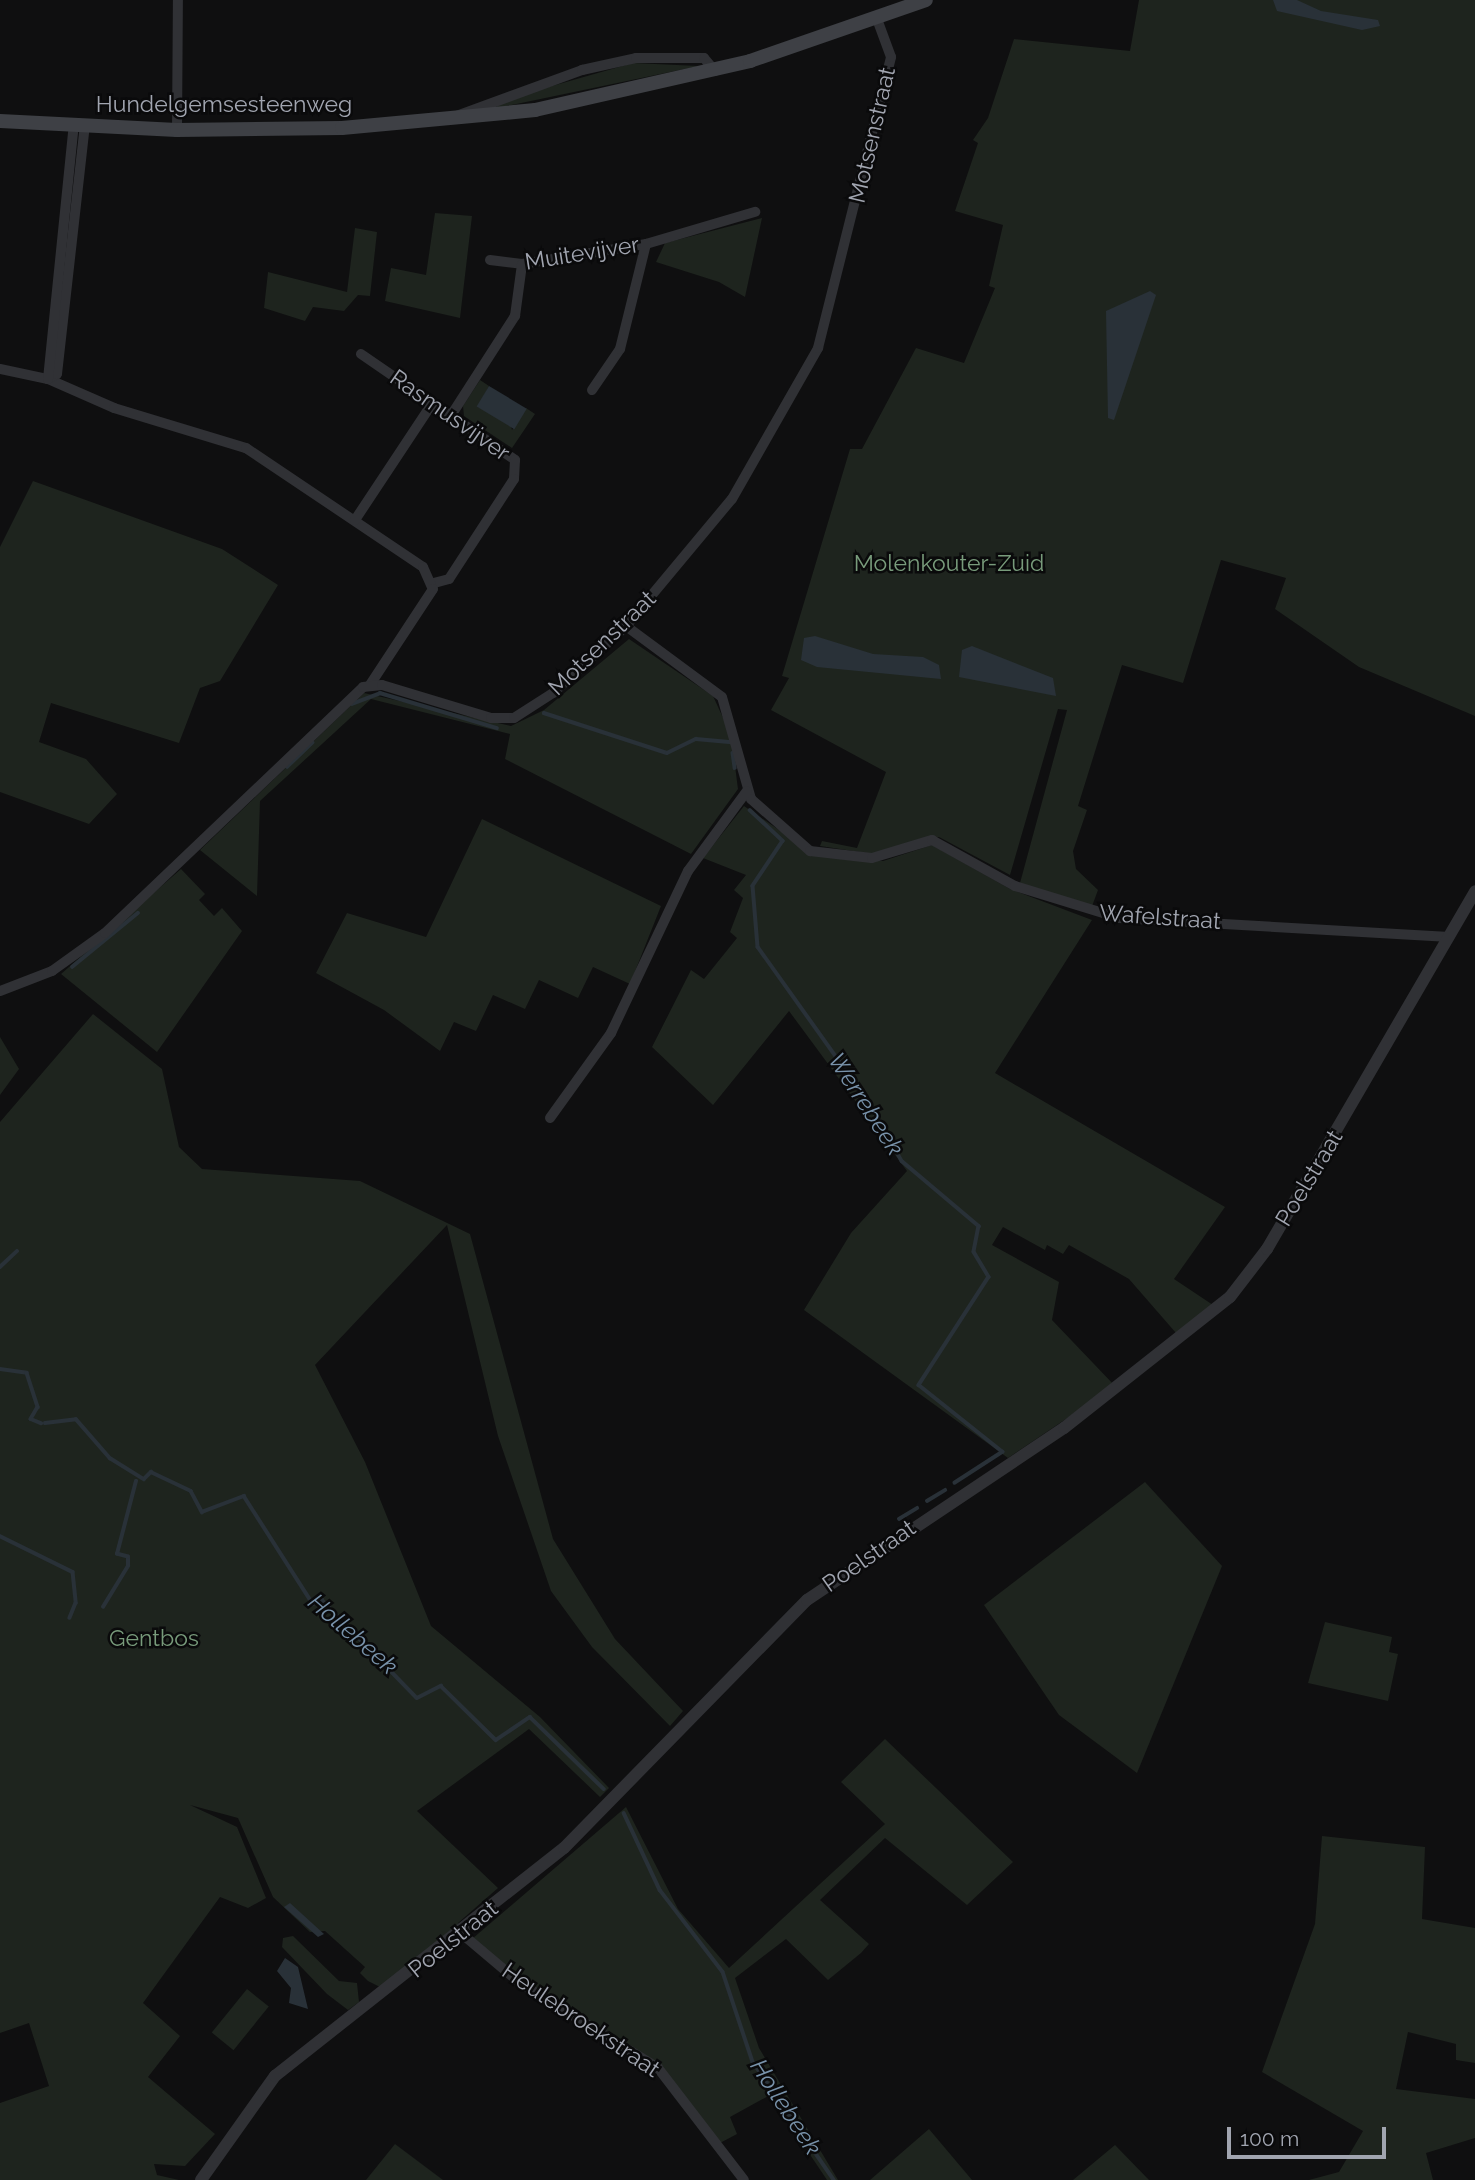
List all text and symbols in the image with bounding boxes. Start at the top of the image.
street label: Motsenstraat [843,64,901,206]
street label: Hundelgemsesteenweg [96,90,352,118]
street label: Muitevijver [523,230,641,276]
street label: Rasmusvijver [385,364,515,466]
park label: Molenkouter-Zuid [854,549,1044,577]
street label: Motsenstraat [543,585,661,701]
street label: Wafelstraat [1098,899,1222,935]
water label: Werrebeek [822,1047,910,1161]
street label: Poelstraat [1270,1125,1348,1231]
street label: Poelstraat [817,1514,921,1598]
water label: Hollebeek [303,1587,403,1681]
park label: Gentbos [109,1624,199,1652]
street label: Poelstraat [403,1895,503,1983]
street label: Heulebroekstraat [497,1957,665,2083]
water label: Hollebeek [744,2054,828,2160]
scale bar [1230,2114,1389,2158]
text: 100 m [1240,2126,1299,2151]

